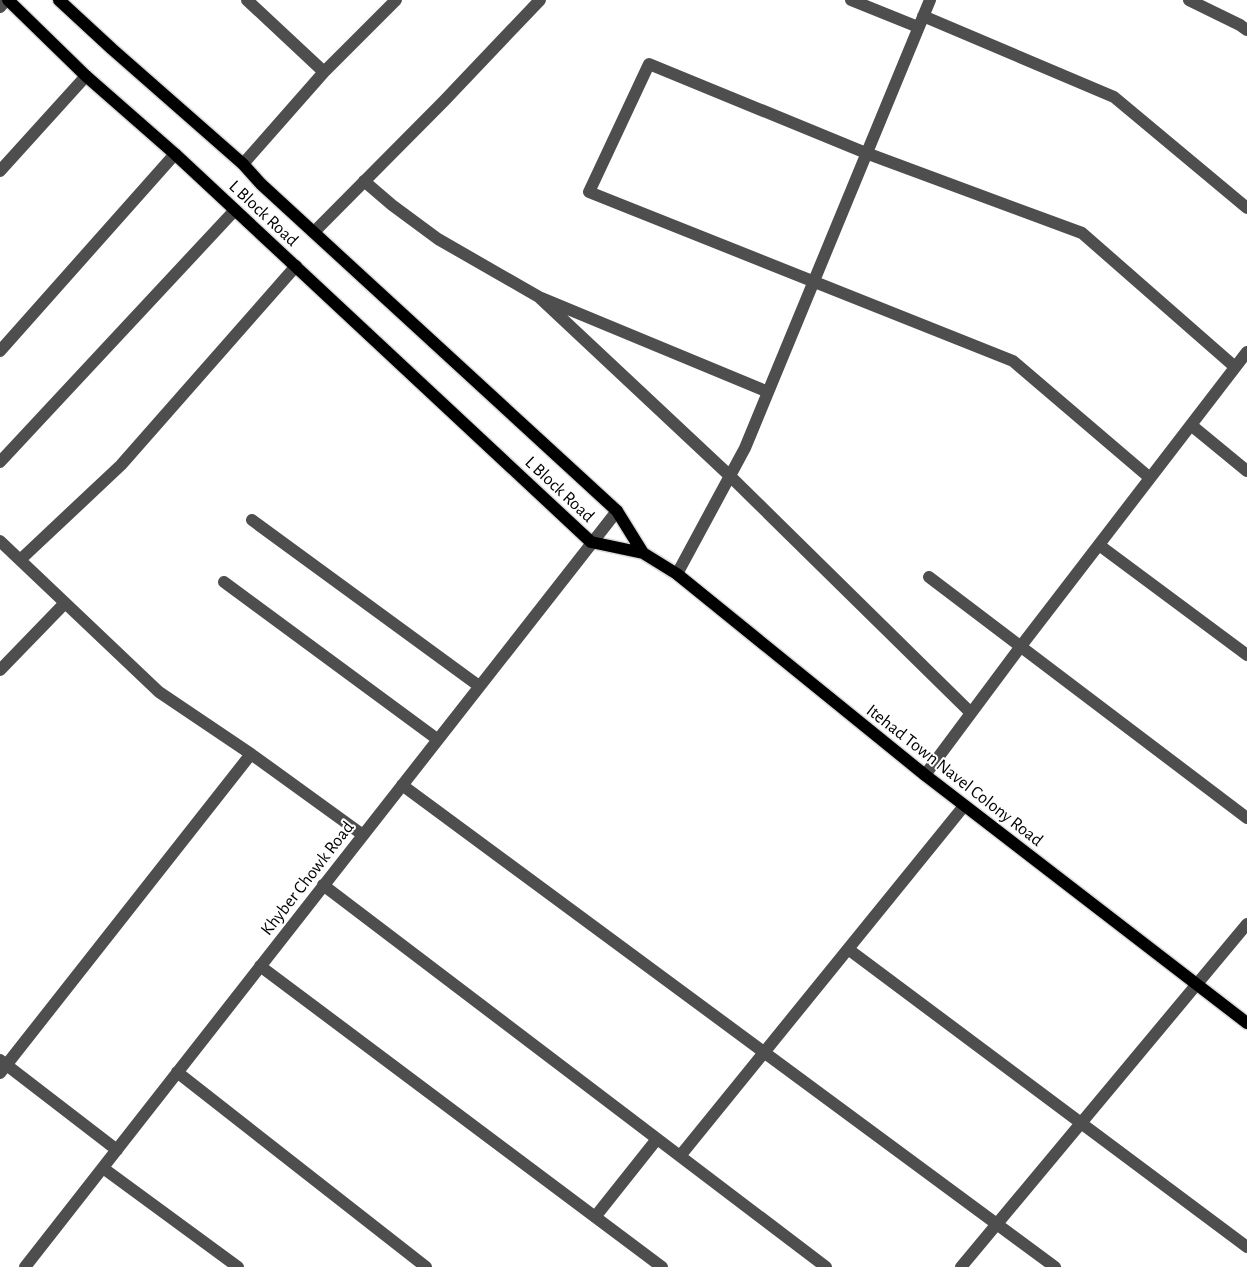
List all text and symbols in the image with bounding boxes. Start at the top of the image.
street label: L Block Road [225,177,301,250]
street label: L Block Road [521,453,597,526]
street label: Itehad Town Navel Colony Road [863,701,1046,850]
street label: Khyber Chowk Road [258,818,358,939]

